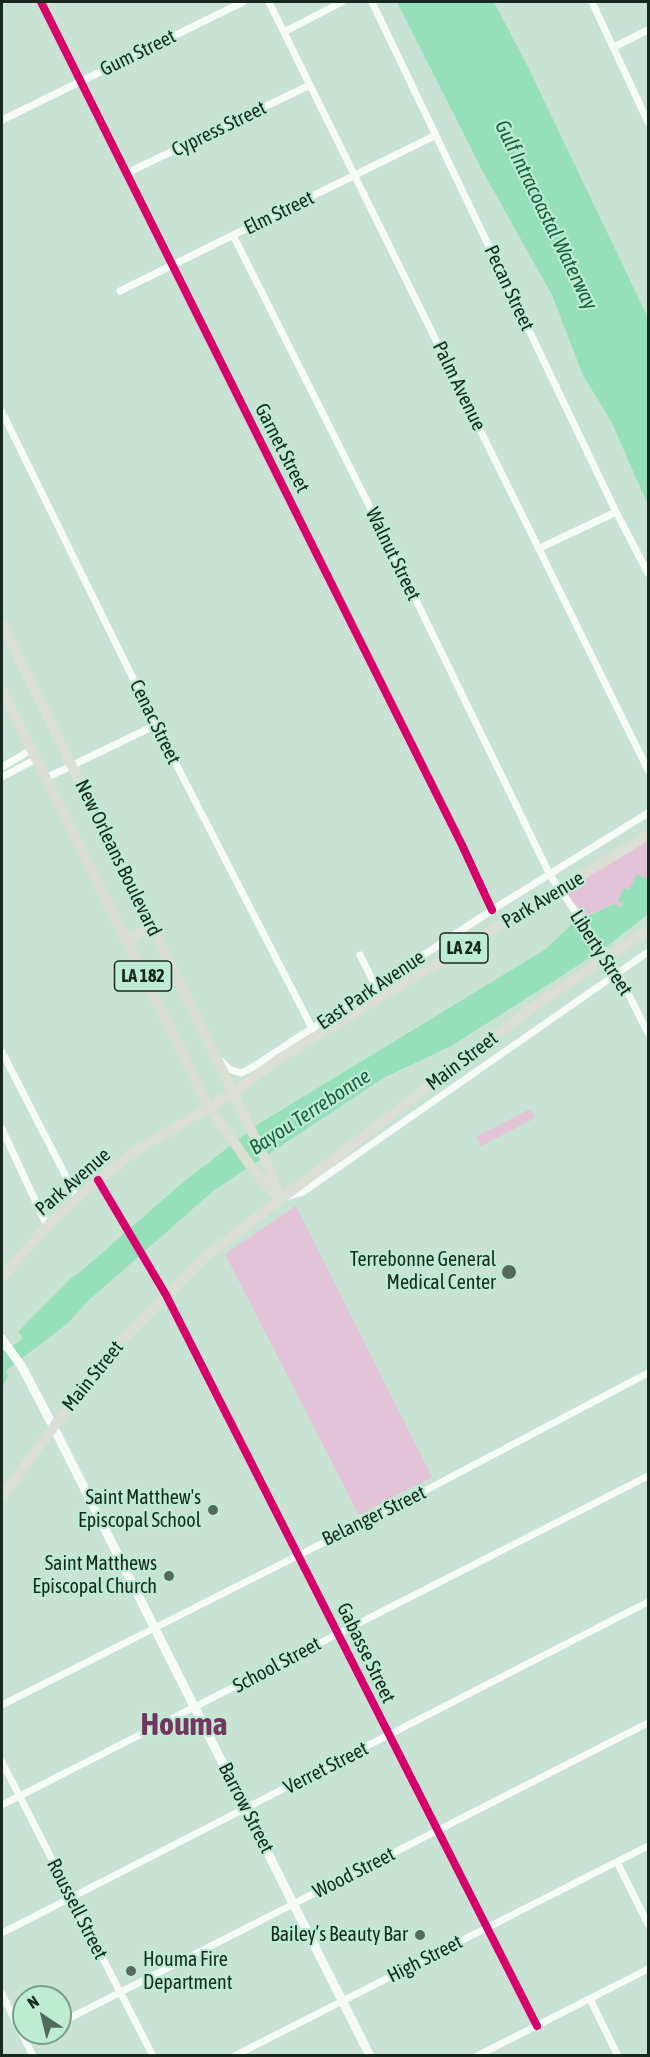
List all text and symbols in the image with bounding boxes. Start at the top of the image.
street label: Gum Street [96,24,180,82]
street label: Cypress Street [168,96,270,162]
water label: Gulf Intracoastal Waterway [489,116,603,314]
street label: Elm Street [240,186,318,240]
street label: Pecan Street [479,241,539,335]
street label: Palm Avenue [427,337,491,435]
street label: Garnet Street [249,399,315,497]
street label: Walnut Street [360,504,426,604]
street label: Cenac Street [124,676,186,768]
street label: New Orleans Boulevard [70,776,166,940]
street label: Park Avenue [498,866,588,934]
street label: Liberty Street [564,906,638,1000]
road number: LA 24 [440,933,488,963]
street label: East Park Avenue [313,945,429,1035]
road number: LA 182 [114,961,172,991]
street label: Main Street [421,1026,503,1096]
water label: Bayou Terrebonne [245,1063,375,1161]
street label: Park Avenue [31,1143,115,1221]
place label: Terrebonne General Medical Center [350,1248,496,1295]
marker: Terrebonne General Medical Center [500,1263,518,1281]
street label: Main Street [57,1336,129,1416]
street label: Belanger Street [318,1481,430,1551]
place label: Saint Matthew's Episcopal School [78,1486,201,1533]
marker: Saint Matthew's Episcopal School [206,1503,220,1517]
place label: Saint Matthews Episcopal Church [32,1552,157,1599]
marker: Saint Matthews Episcopal Church [162,1569,176,1583]
street label: Gabasse Street [331,1599,401,1707]
street label: School Street [229,1632,325,1698]
district label: Houma [140,1706,228,1744]
street label: Verret Street [280,1737,372,1799]
street label: Barrow Street [213,1759,279,1857]
street label: Wood Street [309,1842,399,1904]
street label: Roussell Street [41,1855,113,1963]
place label: Bailey’s Beauty Bar [270,1923,408,1947]
marker: Bailey’s Beauty Bar [413,1928,427,1942]
street label: High Street [383,1930,467,1988]
place label: Houma Fire Department [143,1948,232,1995]
marker: Houma Fire Department [124,1964,138,1978]
north arrow [12,1985,72,2045]
text: N [24,1992,42,2012]

